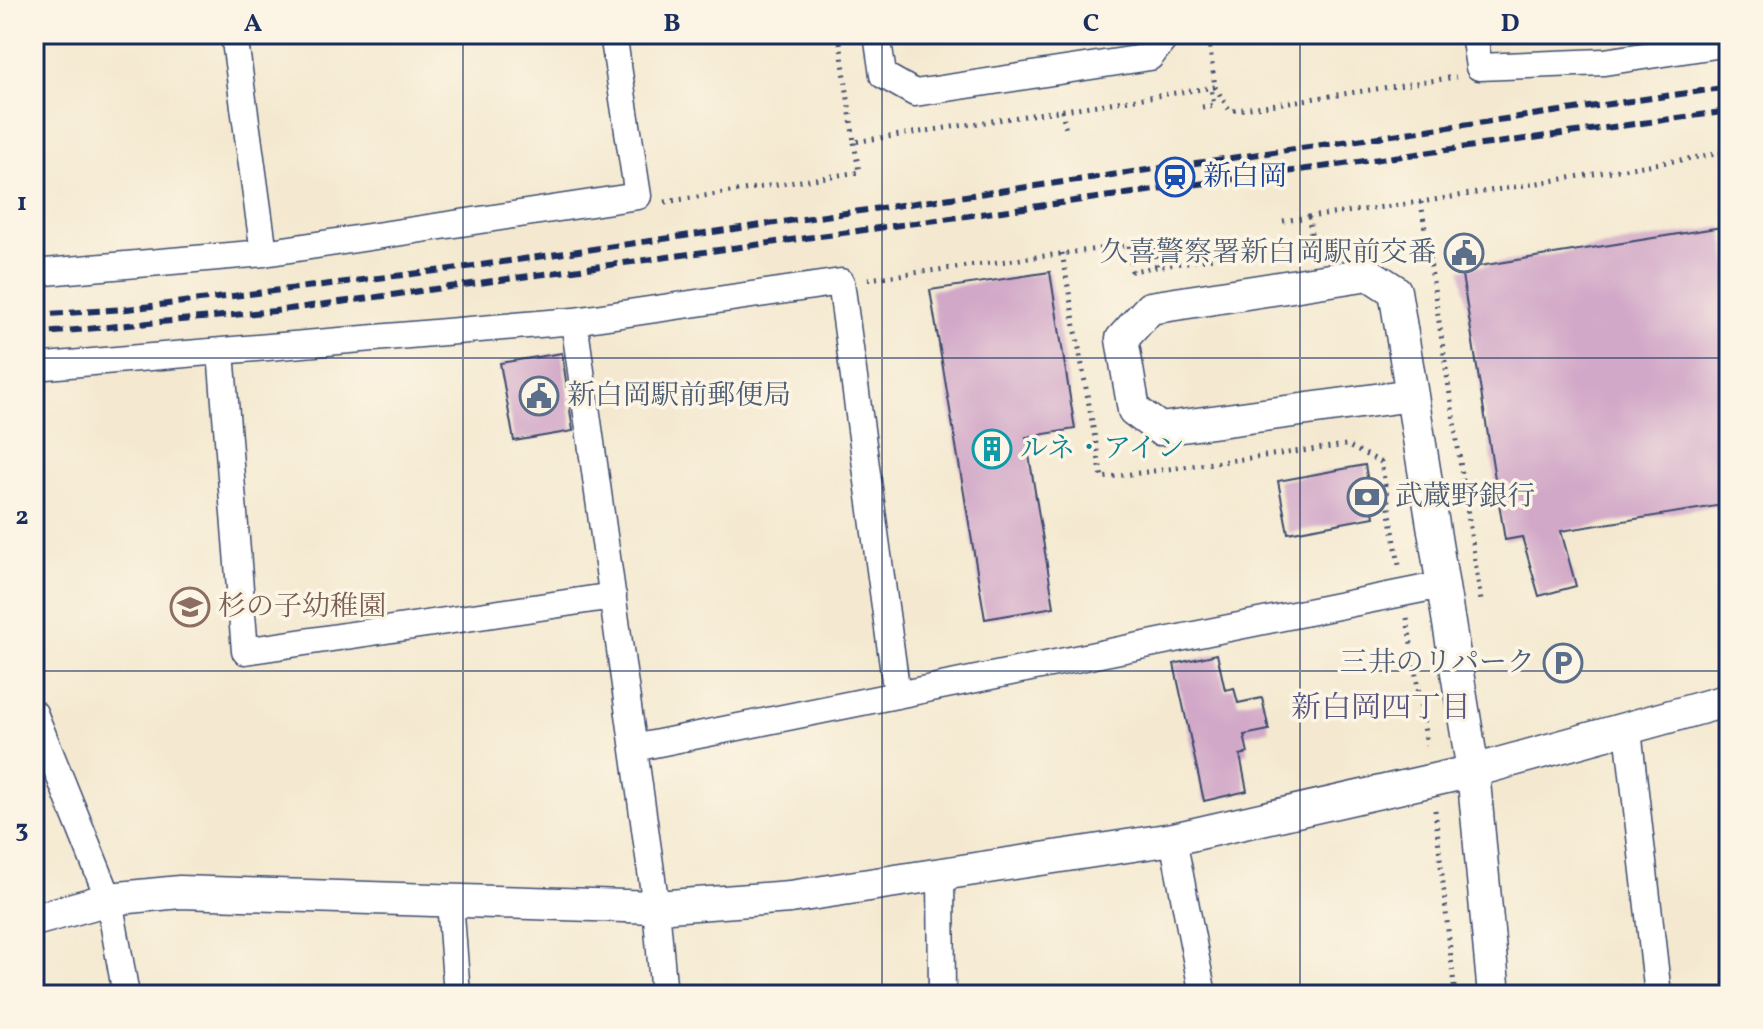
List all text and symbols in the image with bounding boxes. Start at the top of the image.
text: A [244,6,263,42]
text: B [663,6,681,42]
text: C [1083,6,1099,42]
text: D [1500,6,1520,42]
station icon: 新白岡 [1154,156,1196,198]
place label: 新白岡 [1203,158,1287,197]
text: 1 [17,185,27,221]
public building icon: 久喜警察署新白岡駅前交番 [1443,232,1485,274]
place label: 久喜警察署新白岡駅前交番 [1100,234,1436,273]
public building icon: 新白岡駅前郵便局 [518,375,560,417]
place label: 新白岡駅前郵便局 [567,377,791,416]
building icon: ルネ・アイン [971,428,1013,470]
place label: ルネ・アイン [1020,430,1185,469]
bank icon: 武蔵野銀行 [1346,476,1388,518]
place label: 武蔵野銀行 [1395,478,1535,517]
text: 2 [15,499,29,535]
school or university icon: 杉の子幼稚園 [169,586,211,628]
place label: 杉の子幼稚園 [218,588,386,627]
parking icon: 三井のリパーク [1542,642,1584,684]
place label: 三井のリパーク [1340,644,1535,683]
district label: 新白岡四丁目 [1291,688,1471,730]
text: 3 [15,812,29,848]

